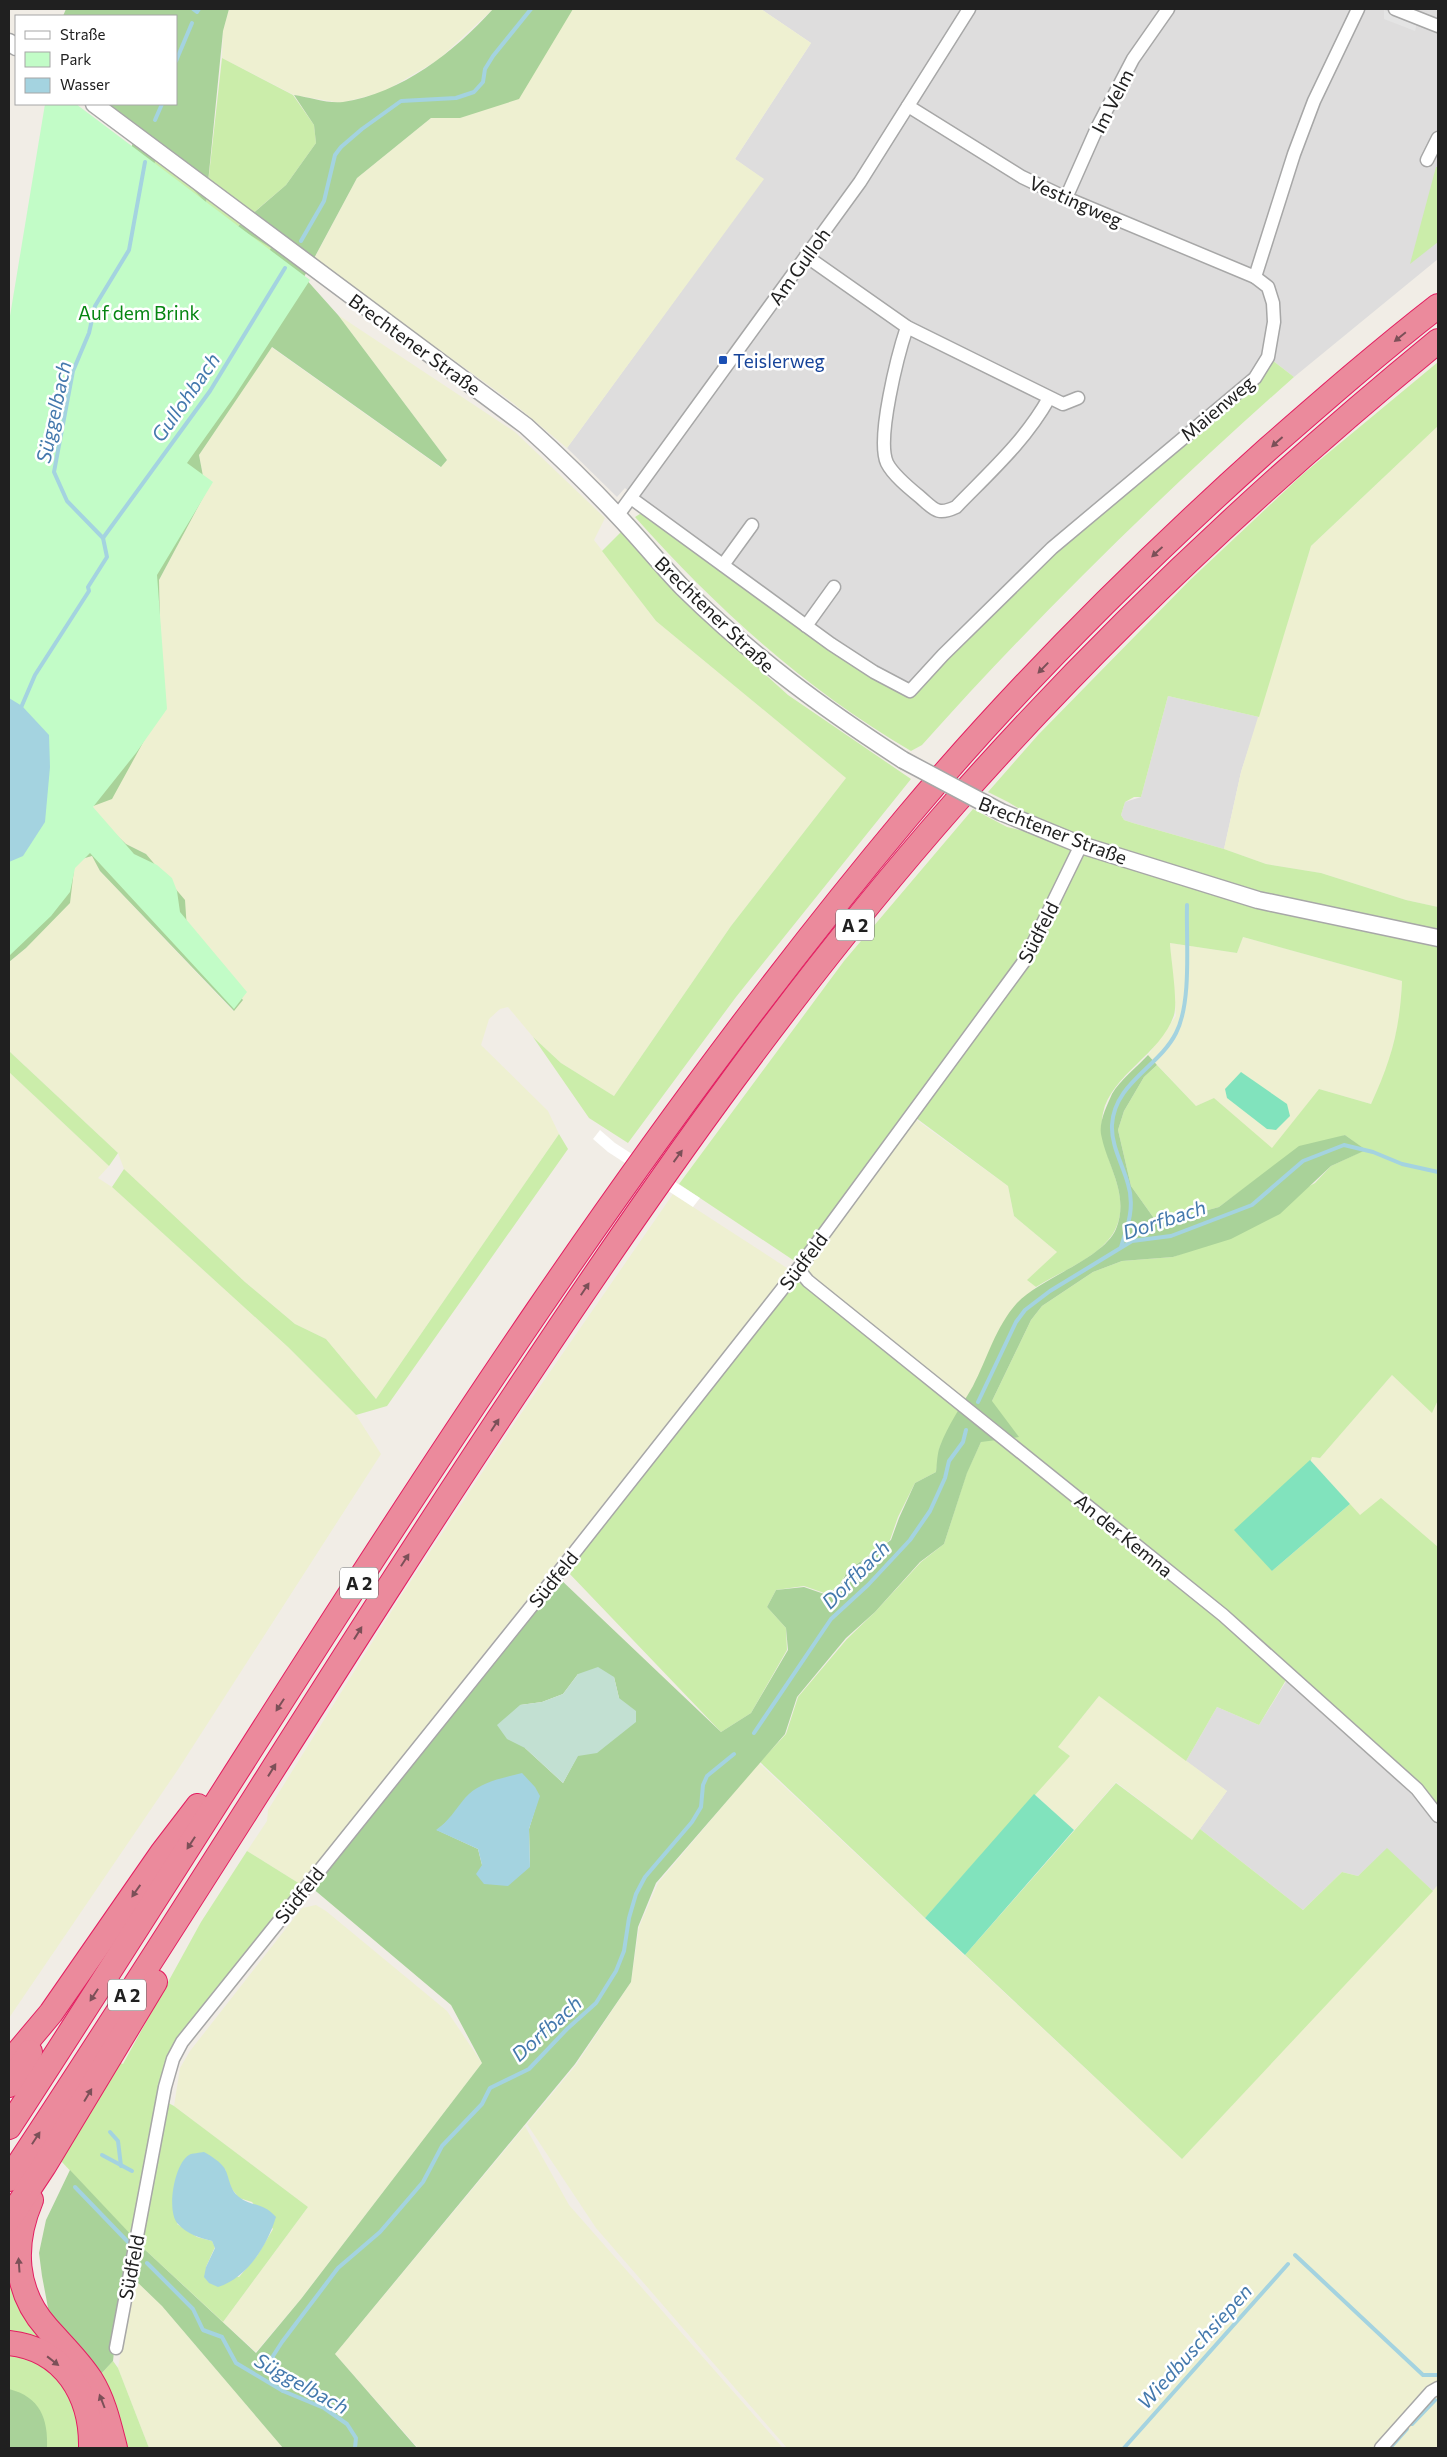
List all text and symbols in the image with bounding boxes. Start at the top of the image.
legend [15,15,178,105]
text: Straße [60,25,106,43]
text: Park [60,50,91,68]
street label: Im Velm [1086,65,1138,137]
text: Wasser [60,75,110,93]
street label: Vestingweg [1026,170,1126,232]
street label: Am Gulloh [763,223,835,309]
street label: Brechtener Straße [345,288,485,400]
park label: Auf dem Brink [78,301,200,324]
one-way arrow [1394,331,1407,342]
water label: Gullohbach [146,348,224,446]
place label: Teislerweg [733,349,825,372]
marker: Teislerweg [717,354,729,366]
water label: Süggelbach [30,359,76,465]
street label: Maienweg [1176,371,1258,445]
one-way arrow [1271,436,1283,448]
one-way arrow [1151,546,1163,558]
street label: Brechtener Straße [650,551,780,677]
one-way arrow [1037,661,1049,673]
street label: Brechtener Straße [975,791,1131,869]
street label: Südfeld [1013,898,1063,966]
road number: A 2 [836,910,874,940]
one-way arrow [673,1149,683,1163]
water label: Dorfbach [1119,1194,1209,1244]
street label: Südfeld [774,1228,832,1294]
one-way arrow [580,1283,590,1296]
one-way arrow [490,1418,499,1431]
street label: An der Kemna [1070,1489,1178,1581]
water label: Dorfbach [816,1535,894,1613]
street label: Südfeld [523,1546,583,1612]
one-way arrow [400,1554,410,1567]
road number: A 2 [340,1568,378,1599]
one-way arrow [354,1626,363,1639]
one-way arrow [275,1698,284,1711]
one-way arrow [267,1764,276,1777]
one-way arrow [186,1837,196,1850]
street label: Südfeld [269,1862,329,1928]
one-way arrow [131,1884,141,1898]
road number: A 2 [108,1980,146,2010]
one-way arrow [89,1988,99,2002]
water label: Dorfbach [506,1990,586,2066]
one-way arrow [83,2088,92,2101]
one-way arrow [31,2132,40,2145]
street label: Südfeld [113,2233,149,2301]
one-way arrow [15,2257,23,2273]
water label: Wiedbuschsiepen [1132,2279,1256,2413]
water label: Süggelbach [251,2347,353,2419]
one-way arrow [46,2356,60,2366]
one-way arrow [98,2394,105,2409]

